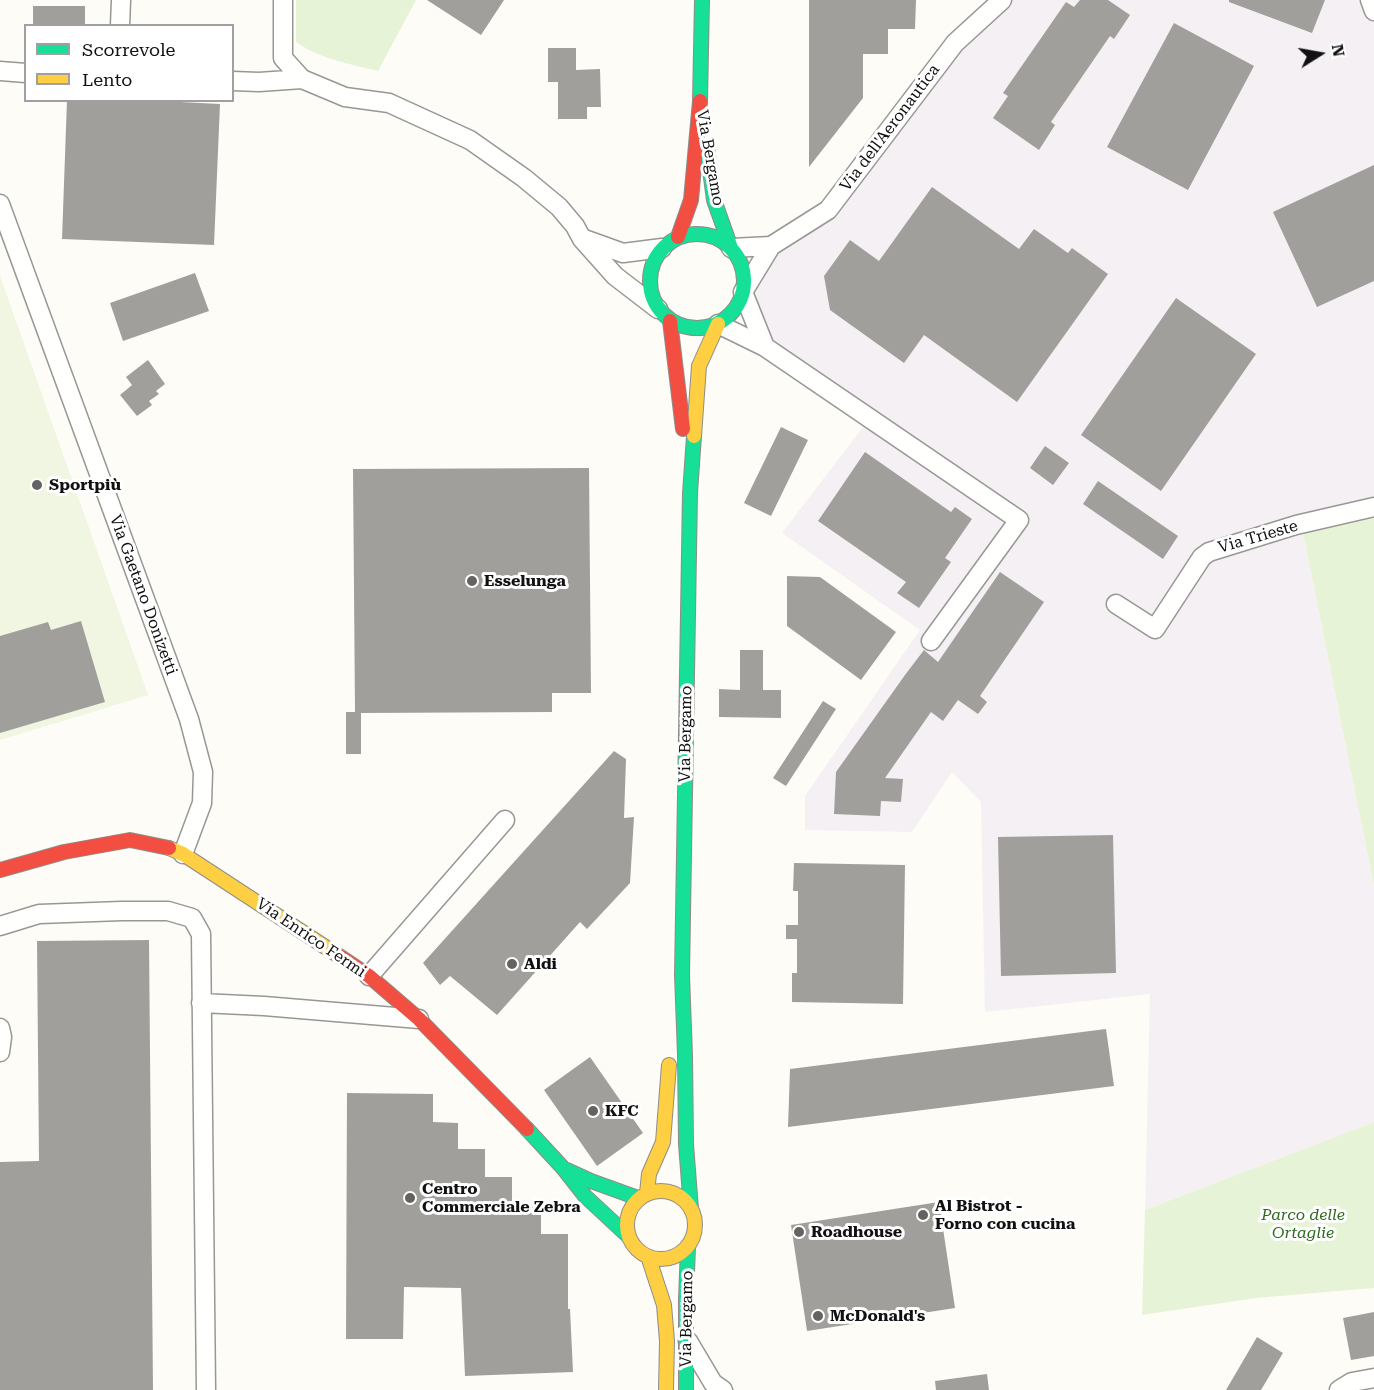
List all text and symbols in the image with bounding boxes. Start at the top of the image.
legend [24,24,234,102]
north arrow [1290,24,1350,84]
text: Scorrevole [82,39,175,60]
text: N [1328,43,1349,58]
street label: Via dell'Aeronautica [836,61,944,195]
text: Lento [82,69,132,90]
street label: Via Bergamo [692,109,728,207]
place label: Sportpiù [49,475,121,495]
marker: Sportpiù [30,478,44,492]
street label: Via Gaetano Donizetti [105,512,181,678]
street label: Via Trieste [1216,516,1300,558]
place label: Esselunga [484,571,566,591]
marker: Esselunga [465,574,479,588]
street label: Via Bergamo [676,685,696,783]
street label: Via Enrico Fermi [253,894,369,982]
place label: Aldi [524,954,557,974]
marker: Aldi [505,957,519,971]
place label: KFC [605,1101,638,1121]
marker: KFC [586,1104,600,1118]
place label: Centro Commerciale Zebra [422,1179,581,1217]
marker: Centro Commerciale Zebra [403,1191,417,1205]
place label: Al Bistrot - Forno con cucina [935,1196,1075,1234]
park label: Parco delle Ortaglie [1261,1205,1345,1243]
marker: Al Bistrot - Forno con cucina [916,1208,930,1222]
place label: Roadhouse [811,1222,902,1242]
marker: Roadhouse [792,1225,806,1239]
street label: Via Bergamo [677,1270,697,1368]
place label: McDonald's [830,1306,925,1326]
marker: McDonald's [811,1309,825,1323]

